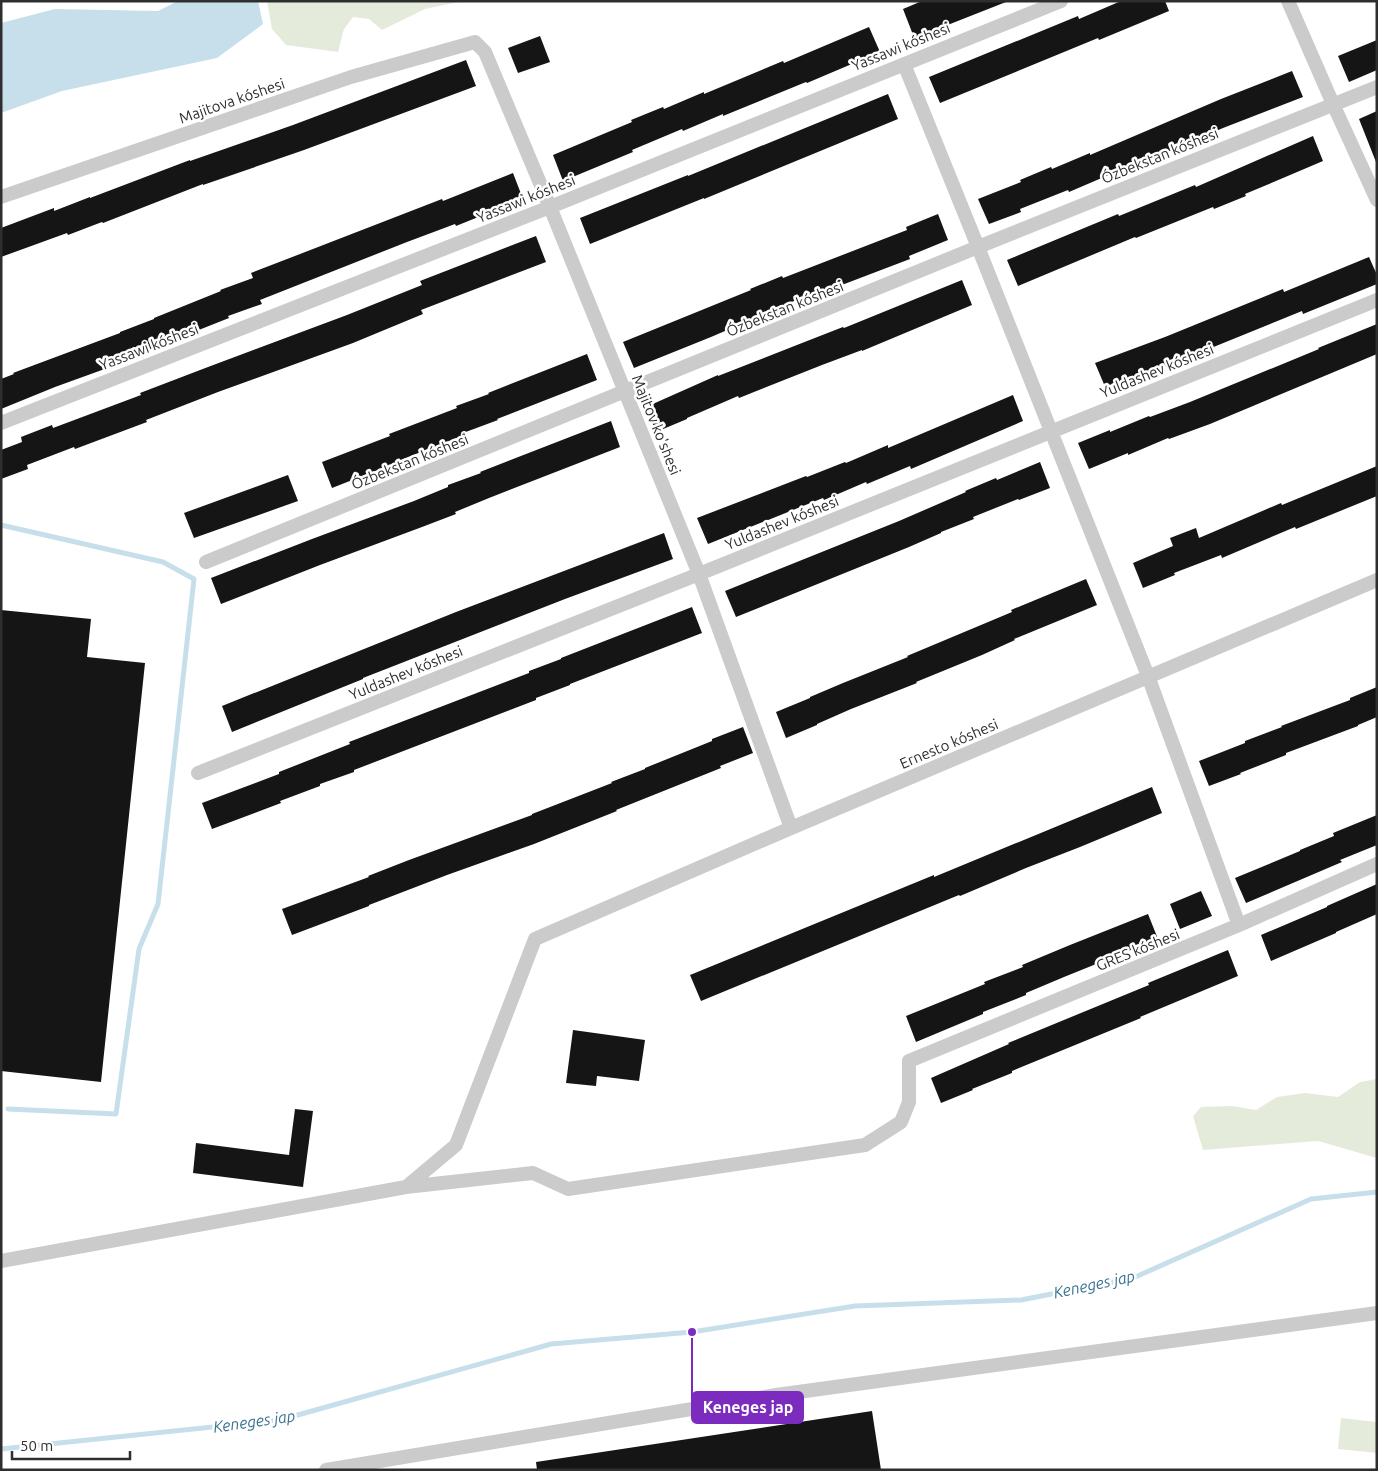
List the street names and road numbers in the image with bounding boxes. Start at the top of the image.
street label: Yassawi kóshesi [849,19,953,74]
street label: Majitova kóshesi [177,74,287,127]
street label: Ózbekstan kóshesi [1099,124,1221,187]
street label: Yassawi kóshesi [474,171,578,226]
street label: Ózbekstan kóshesi [724,277,846,340]
street label: Yassawi kóshesi [97,320,201,373]
street label: Yuldashev kóshesi [1098,340,1216,401]
street label: Majitov ko'shesi [629,372,684,477]
street label: Ózbekstan kóshesi [349,430,471,493]
street label: Yuldashev kóshesi [723,492,841,553]
street label: Yuldashev kóshesi [347,642,465,703]
street label: Ernesto kóshesi [897,715,1000,772]
street label: GRES kóshesi [1094,925,1182,974]

